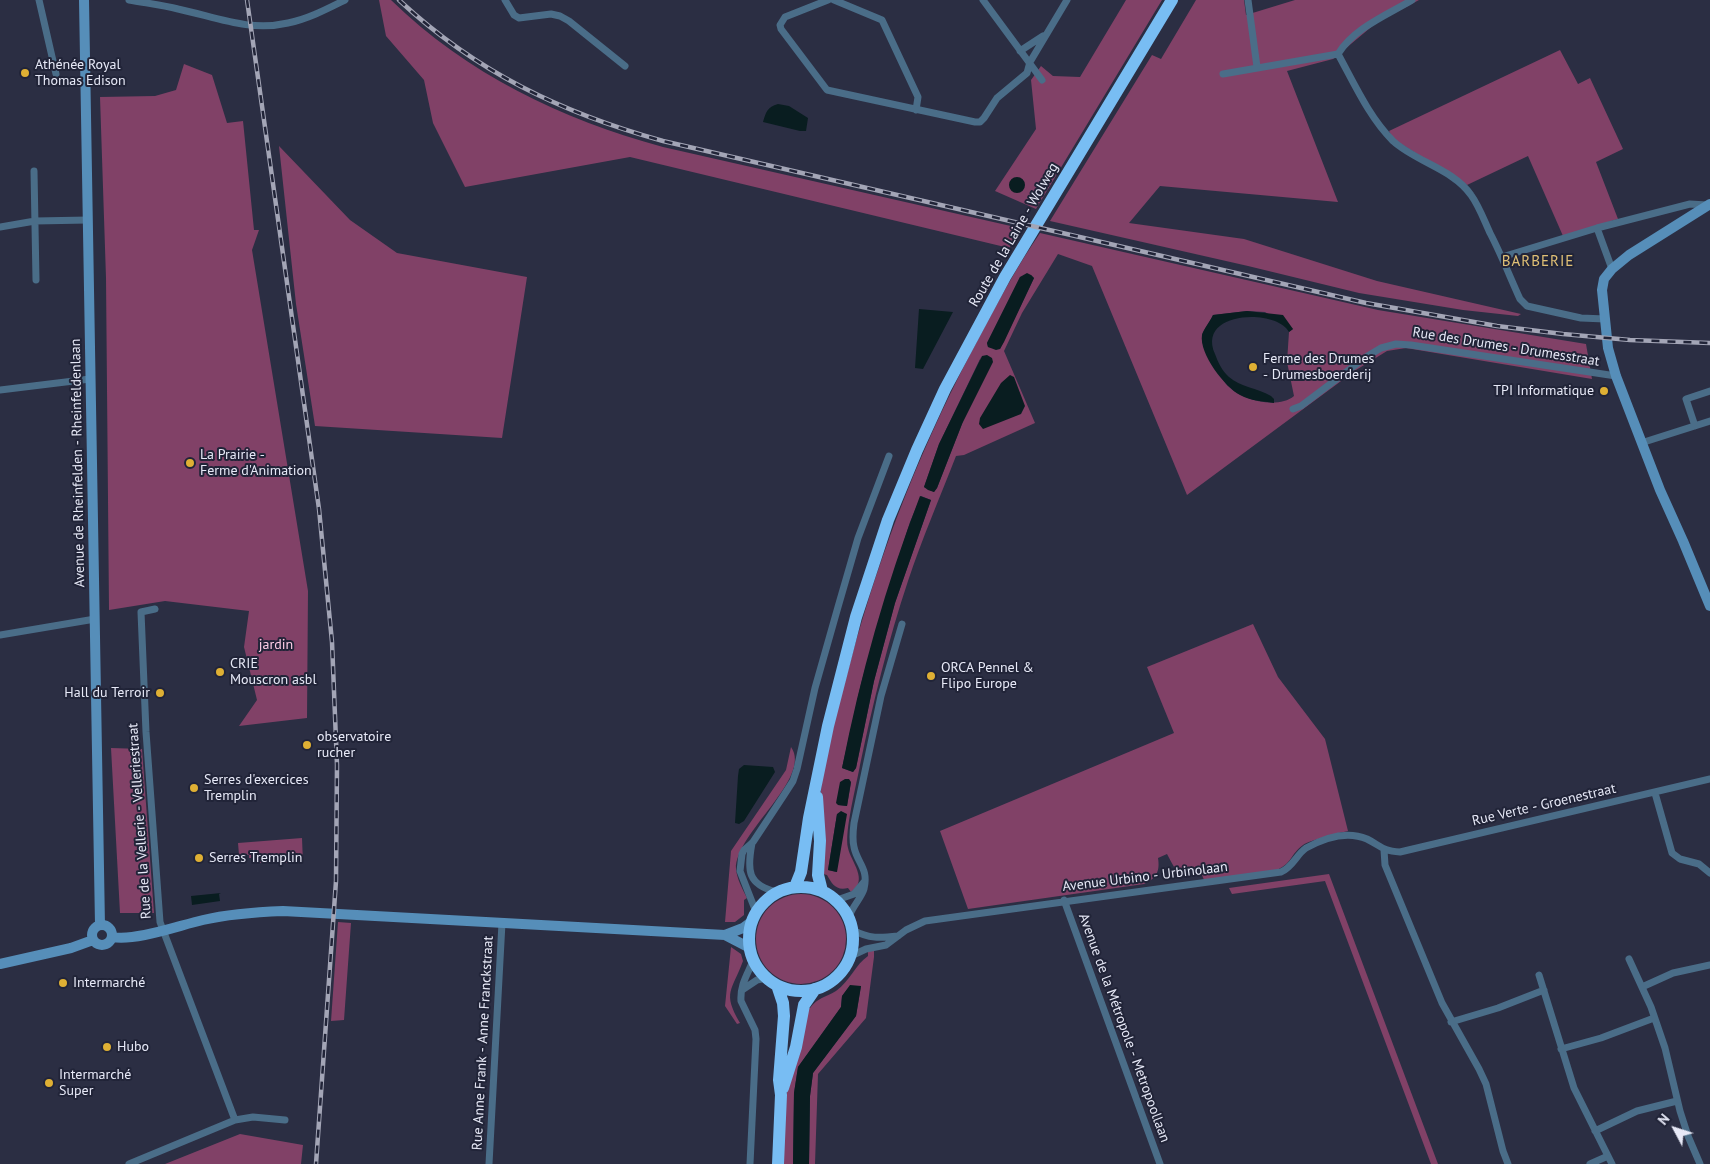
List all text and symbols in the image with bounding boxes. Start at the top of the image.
place label: Athénée Royal Thomas Edison [35,57,126,90]
marker: Athénée Royal Thomas Edison [19,67,31,79]
street label: Route de la Laine - Wolweg [966,160,1062,310]
district label: BARBERIE [1501,253,1575,271]
street label: Rue des Drumes - Drumesstraat [1411,324,1601,370]
street label: Avenue de Rheinfelden - Rheinfeldenlaan [67,339,89,587]
place label: Ferme des Drumes - Drumesboerderij [1263,351,1374,384]
marker: Ferme des Drumes - Drumesboerderij [1247,361,1259,373]
place label: TPI Informatique [1493,383,1594,399]
marker: TPI Informatique [1598,385,1610,397]
place label: La Prairie - Ferme d'Animation [200,447,312,480]
marker: La Prairie - Ferme d'Animation [184,457,196,469]
park label: jardin [259,637,293,653]
place label: CRIE Mouscron asbl [230,656,316,689]
place label: ORCA Pennel & Flipo Europe [941,660,1034,692]
marker: CRIE Mouscron asbl [214,666,226,678]
marker: ORCA Pennel & Flipo Europe [925,670,937,682]
place label: Hall du Terroir [64,685,150,701]
marker: Hall du Terroir [154,687,166,699]
street label: Rue de la Vellerie - Velleriestraat [125,722,155,920]
place label: observatoire rucher [317,729,391,762]
marker: observatoire rucher [301,739,313,751]
place label: Serres d'exercices Tremplin [204,772,309,804]
street label: Rue Verte - Groenestraat [1471,780,1617,830]
marker: Serres d'exercices Tremplin [188,782,200,794]
place label: Serres Tremplin [209,850,302,866]
marker: Serres Tremplin [193,852,205,864]
street label: Avenue Urbino - Urbinolaan [1061,859,1229,895]
street label: Avenue de la Métropole - Metropoollaan [1075,911,1173,1145]
street label: Rue Anne Frank - Anne Franckstraat [469,935,497,1151]
place label: Intermarché [73,975,145,991]
marker: Intermarché [57,977,69,989]
place label: Hubo [117,1039,149,1055]
marker: Hubo [101,1041,113,1053]
place label: Intermarché Super [59,1067,131,1100]
marker: Intermarché Super [43,1077,55,1089]
north arrow [1650,1104,1700,1154]
text: N [1654,1110,1673,1129]

